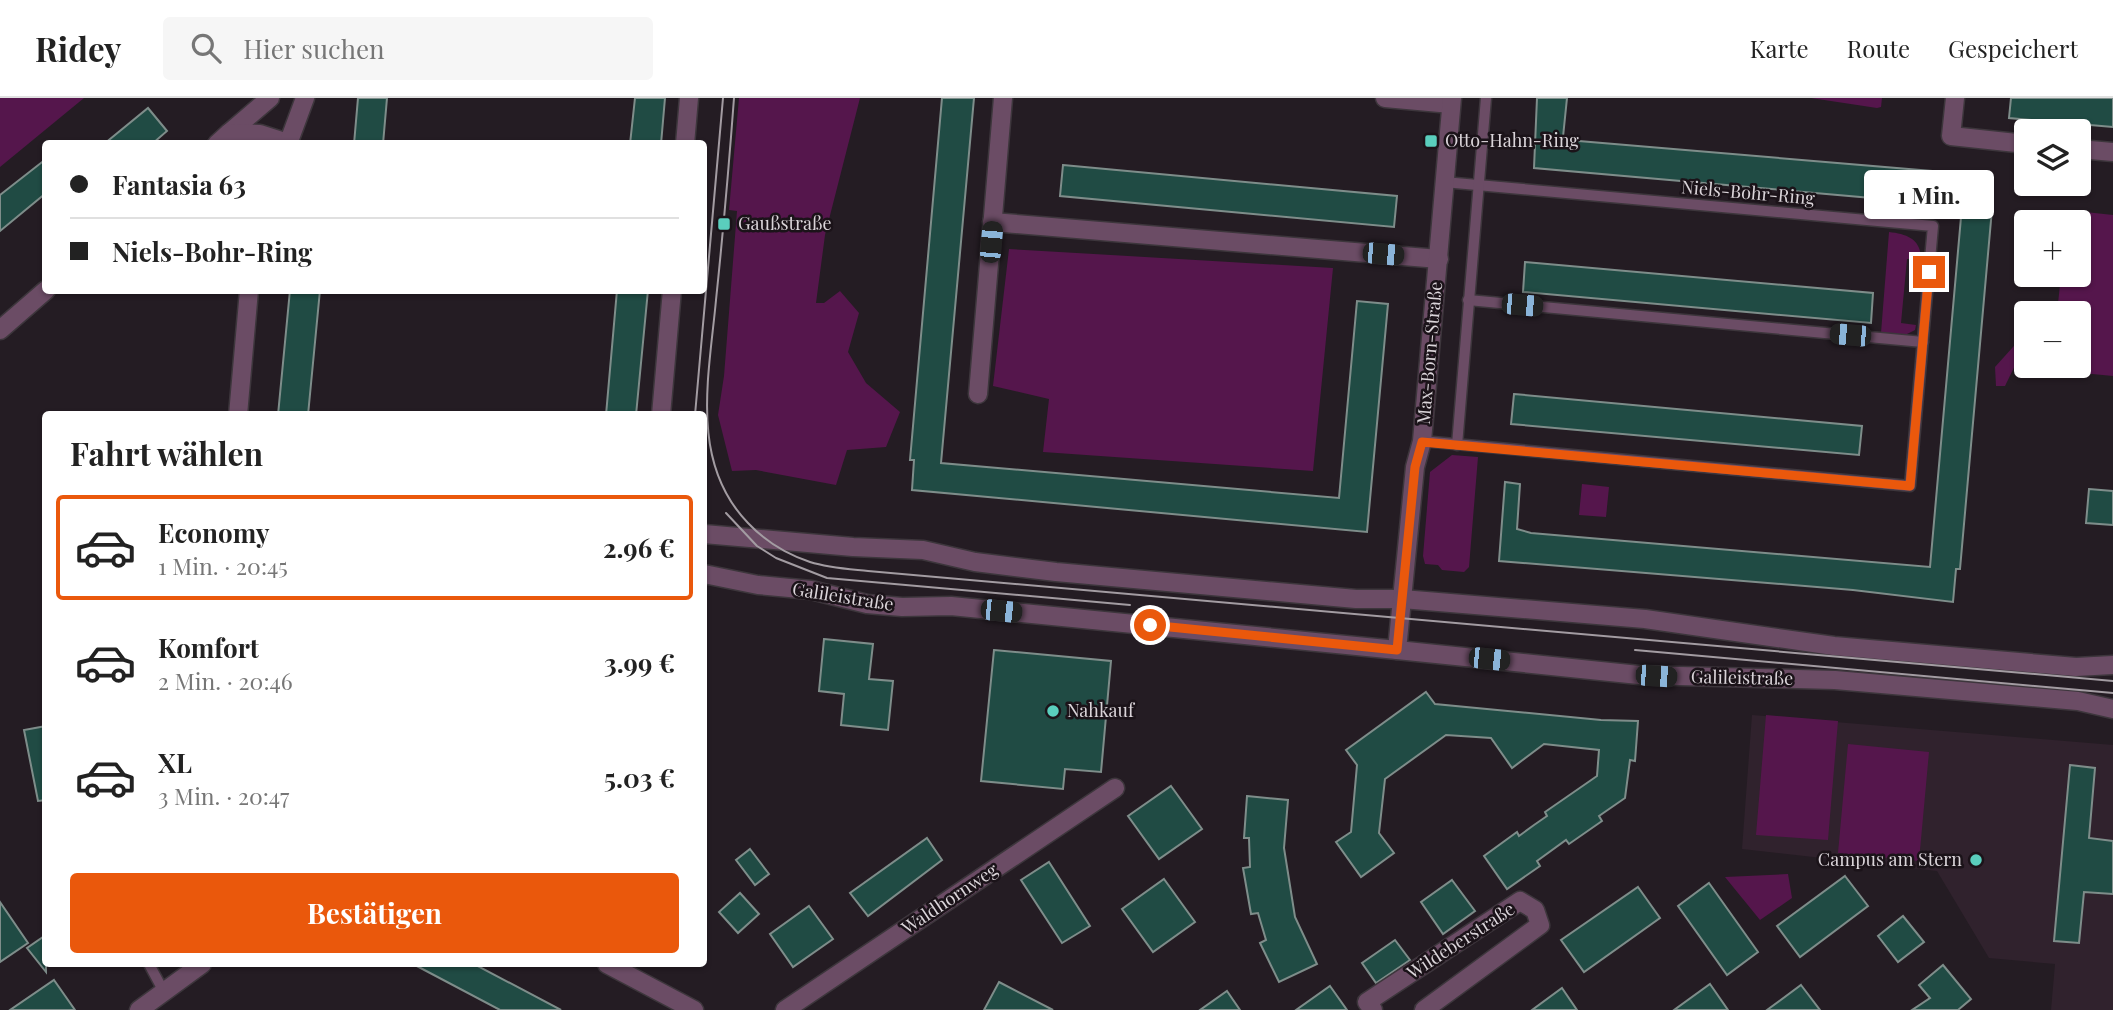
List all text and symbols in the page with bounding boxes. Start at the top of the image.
search box [163,17,653,80]
text: Ridey [35,26,121,70]
icon: search [187,29,225,67]
text: Hier suchen [243,31,385,66]
text: Karte [1750,32,1809,64]
text: Route [1847,32,1910,64]
text: Gespeichert [1948,32,2078,64]
map controls [2014,119,2091,378]
button: layers [2014,119,2091,196]
place label: Otto-Hahn-Ring [1445,128,1579,152]
marker: Otto-Hahn-Ring [1423,133,1439,149]
text: Fantasia 63 [112,167,246,202]
callout: 1 Min. [1864,170,1994,220]
street label: Niels-Bohr-Ring [1680,174,1816,210]
text: 1 Min. [1897,179,1961,210]
button: + [2014,210,2091,287]
place label: Gaußstraße [738,211,832,235]
marker: Gaußstraße [716,216,732,232]
car [979,220,1004,264]
text: Niels-Bohr-Ring [112,234,313,269]
car [1362,242,1405,266]
route end [1913,256,1945,288]
street label: Max-Born-Straße [1411,280,1447,425]
car [1501,293,1544,317]
button: − [2014,301,2091,378]
car [1829,323,1872,347]
text: Fahrt wählen [70,431,263,474]
text: Economy [158,515,269,550]
icon: car [74,516,137,579]
text: 2.96 € [603,530,675,565]
text: 1 Min. · 20:45 [158,550,288,581]
street label: Galileistraße [791,576,896,616]
car [980,598,1023,624]
route start [1134,609,1166,641]
text: Komfort [158,630,259,665]
icon: car [74,631,137,694]
text: 3.99 € [604,645,675,680]
car [1468,646,1511,672]
car [1635,664,1678,688]
street label: Galileistraße [1691,664,1793,690]
text: 2 Min. · 20:46 [158,665,293,696]
place label: Nahkauf [1067,698,1136,722]
marker: Nahkauf [1045,703,1061,719]
text: XL [158,745,192,780]
icon: car [74,746,137,809]
text: 5.03 € [604,760,675,795]
text: 3 Min. · 20:47 [158,780,289,811]
place label: Campus am Stern [1818,847,1962,871]
marker: Campus am Stern [1968,852,1984,868]
street label: Waldhornweg [896,857,1003,940]
button: Bestätigen [70,873,679,953]
street label: Wildeberstraße [1401,896,1519,985]

